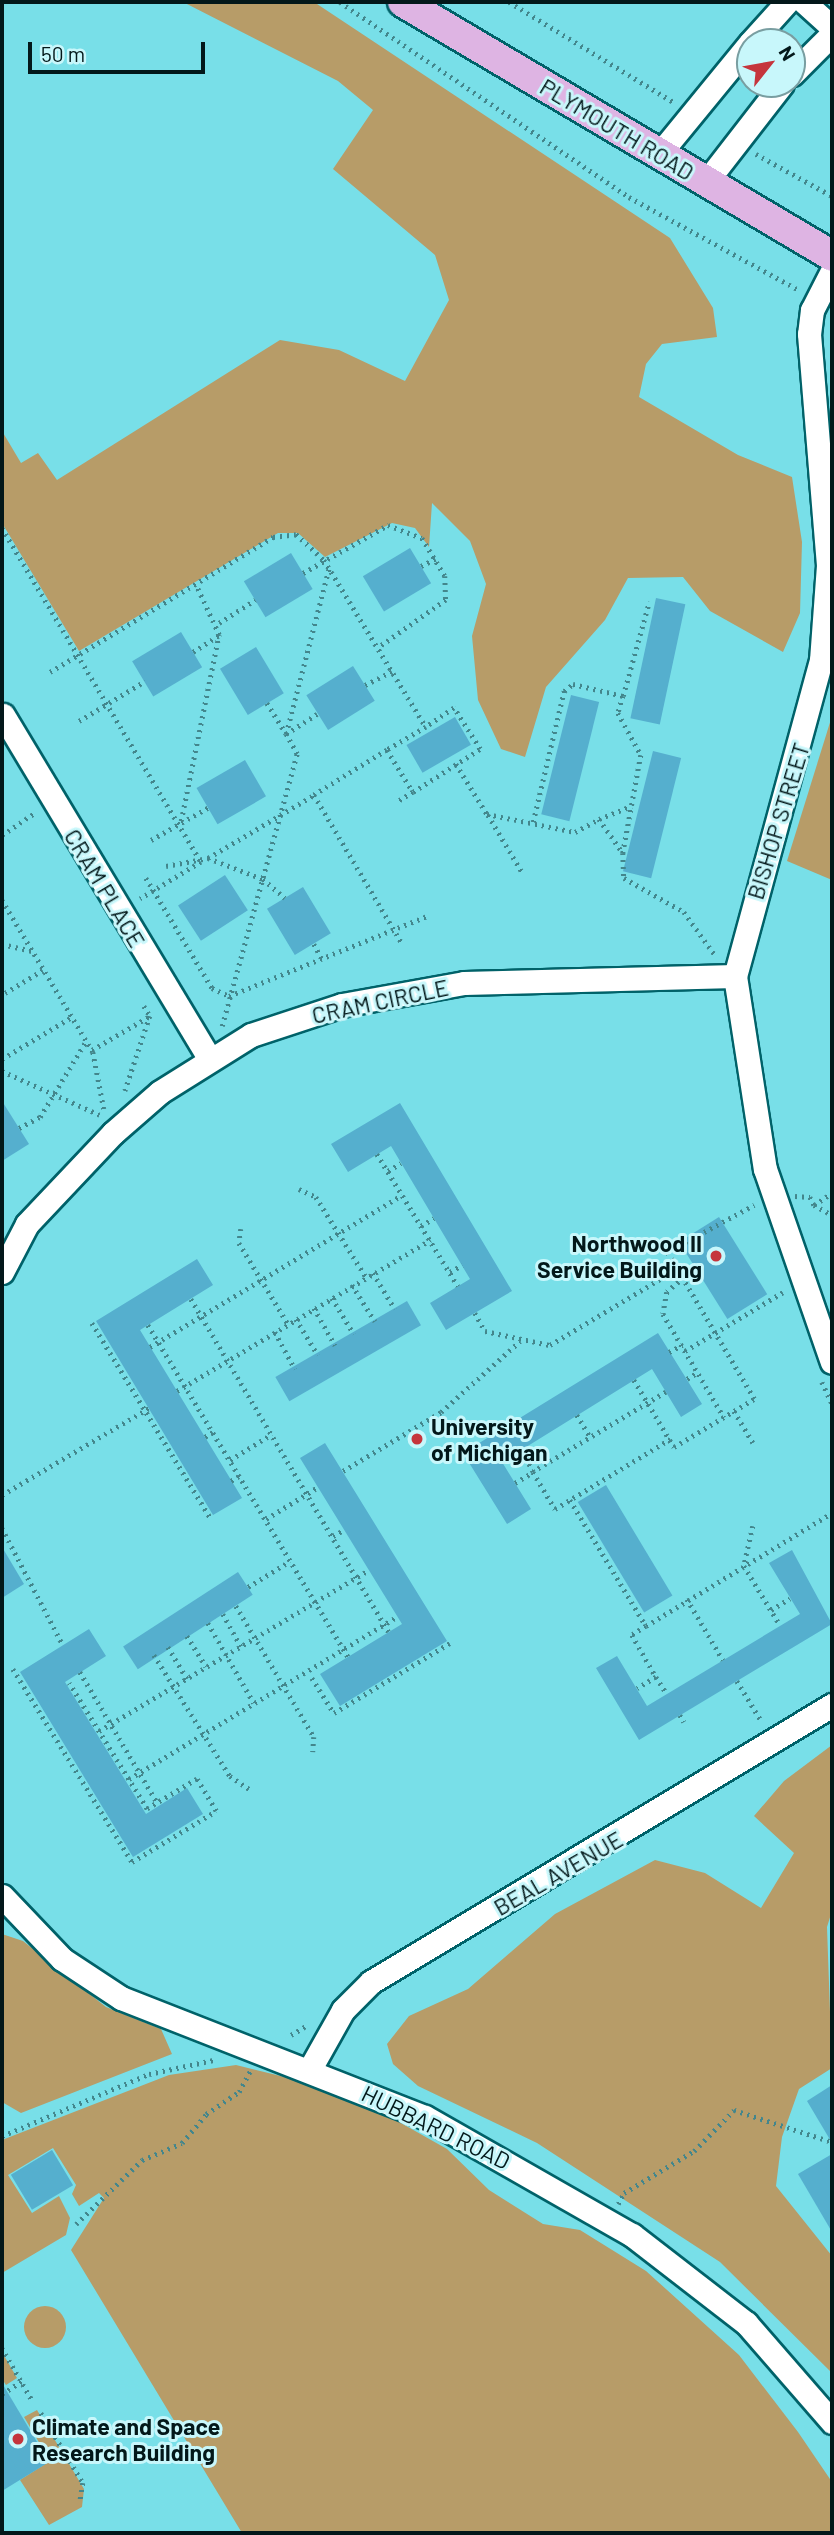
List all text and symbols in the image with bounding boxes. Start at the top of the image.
scale bar [32,28,208,72]
north arrow [736,28,806,98]
text: 50 m [41,41,85,66]
text: N [775,42,801,64]
street label: PLYMOUTH ROAD [535,72,699,186]
street label: BISHOP STREET [741,739,815,903]
street label: CRAM PLACE [59,824,151,952]
street label: CRAM CIRCLE [309,973,451,1029]
place label: Northwood II Service Building [537,1229,702,1283]
marker: Northwood II Service Building [708,1248,724,1264]
place label: University of Michigan [431,1412,548,1466]
marker: University of Michigan [409,1431,425,1447]
street label: BEAL AVENUE [489,1825,627,1921]
street label: HUBBARD ROAD [357,2079,515,2175]
place label: Climate and Space Research Building [32,2412,220,2466]
marker: Climate and Space Research Building [10,2431,26,2447]

